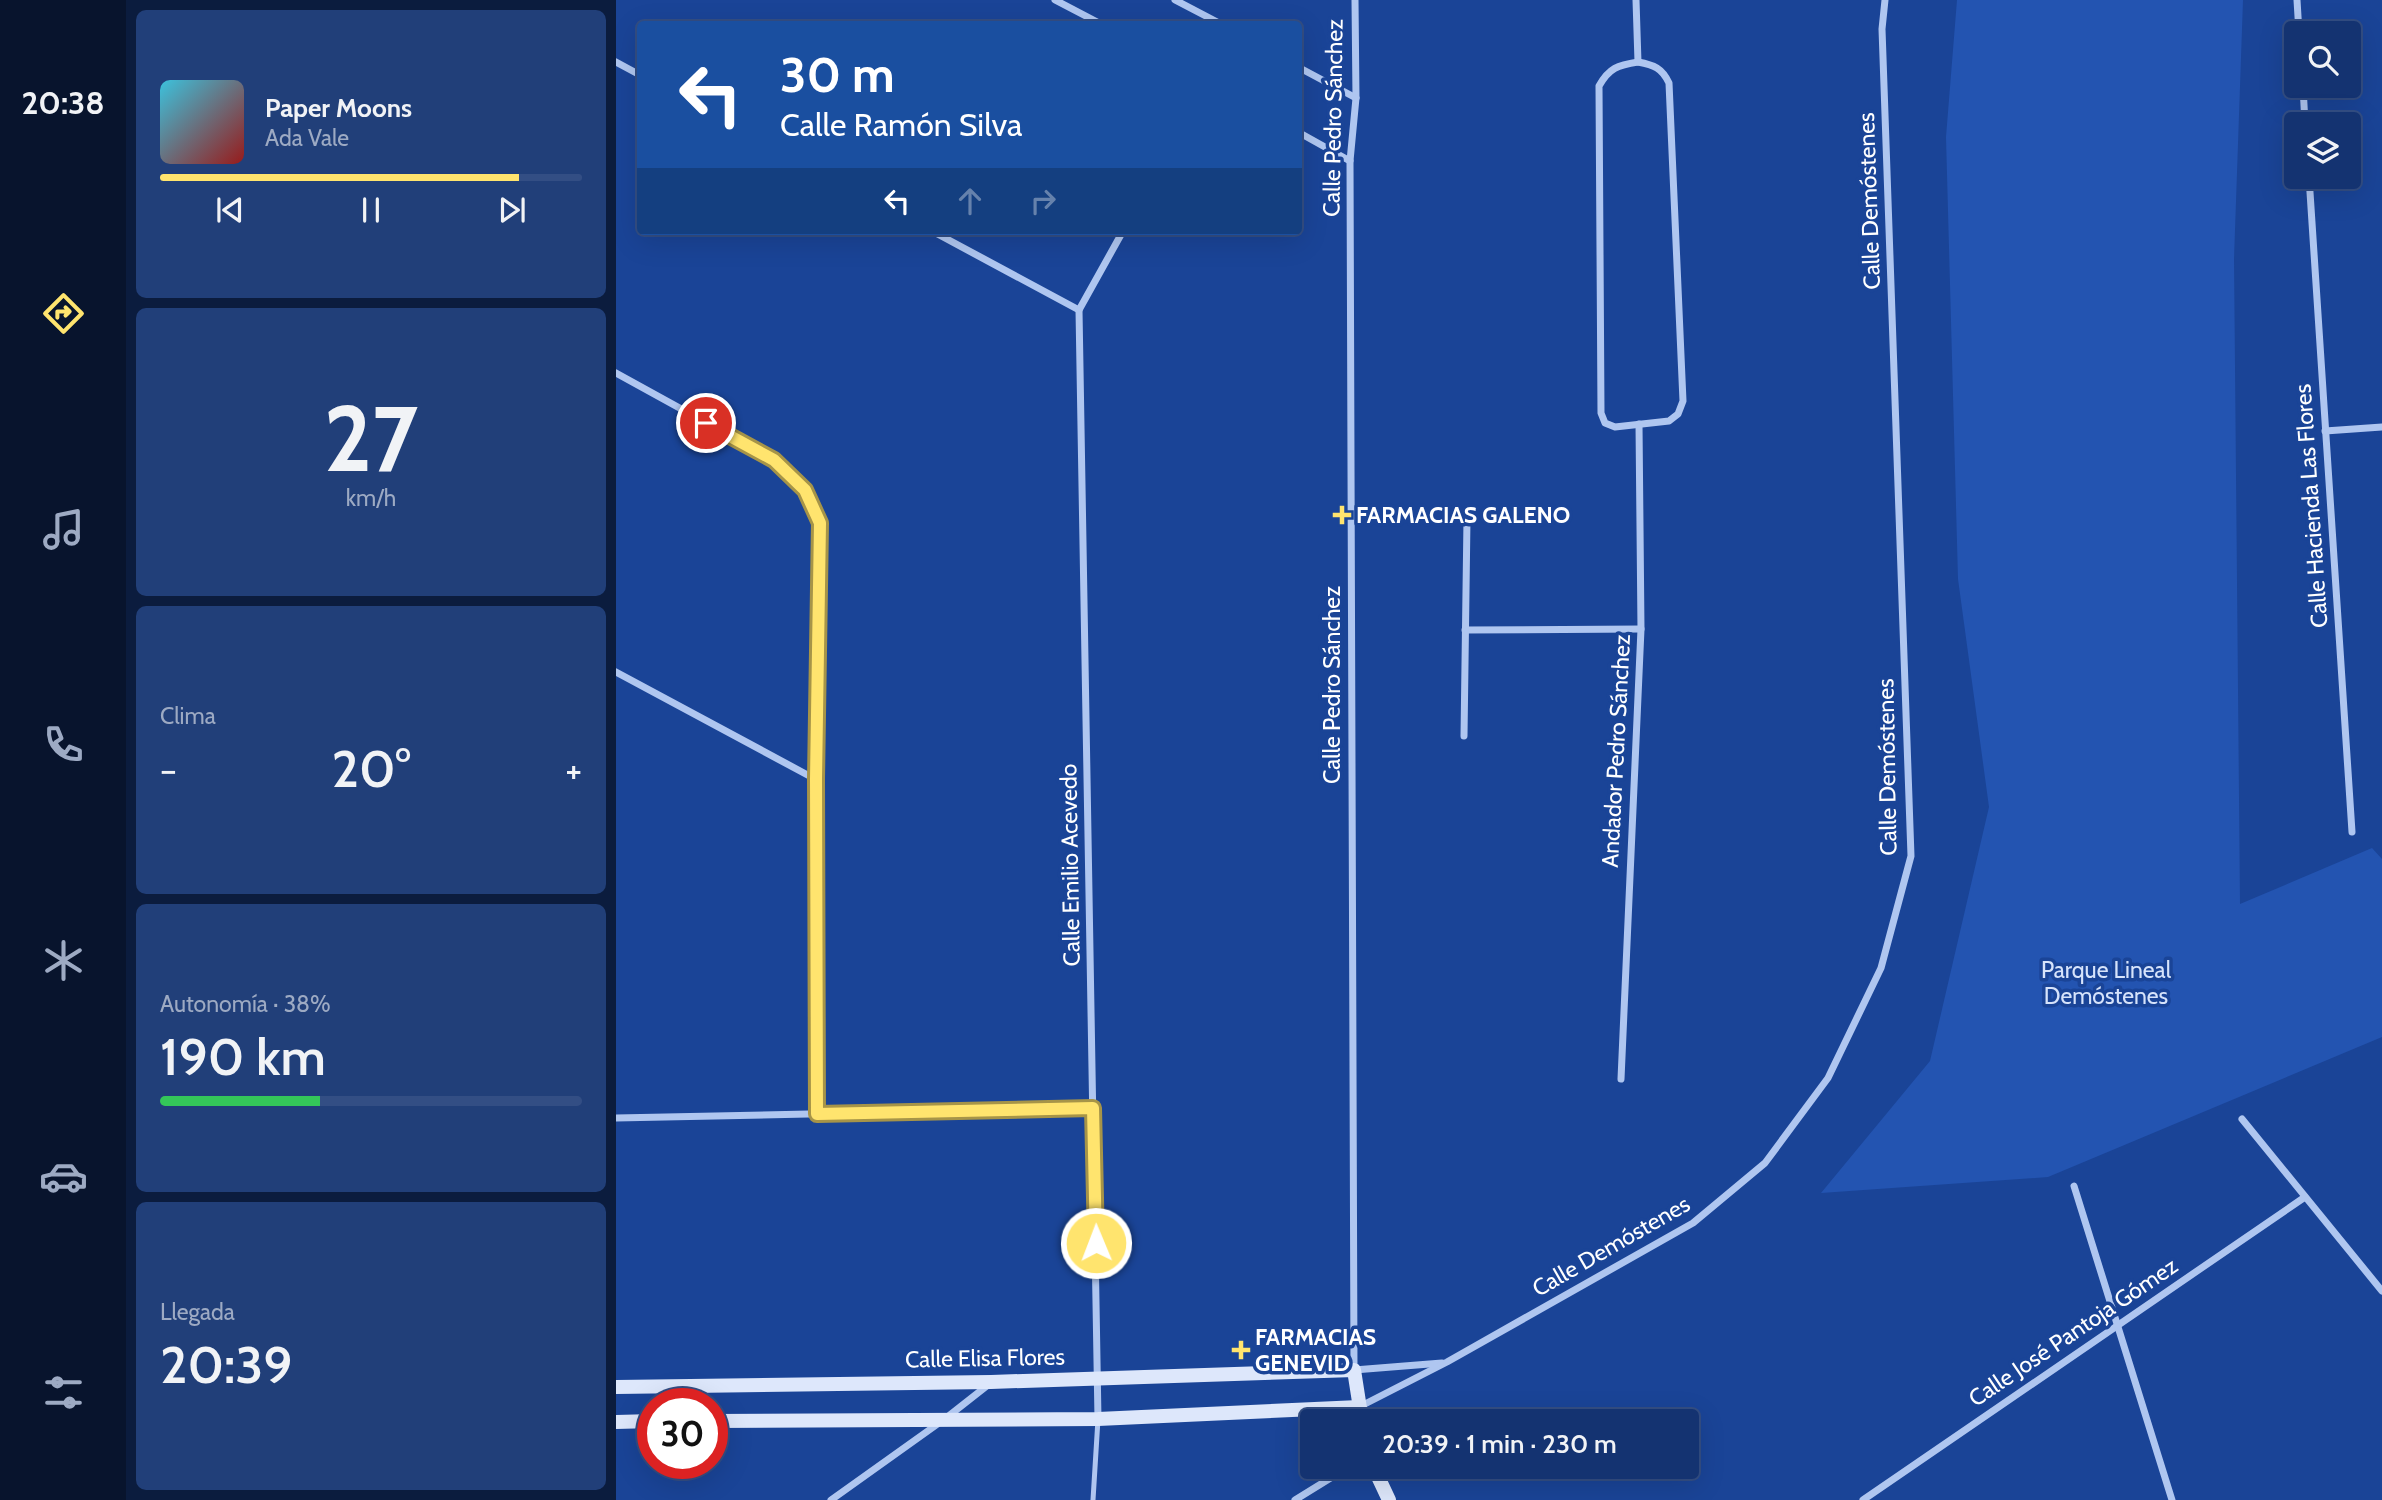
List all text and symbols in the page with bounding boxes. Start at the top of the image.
street label: Calle Pedro Sánchez [1317,19,1349,217]
map controls [2284,21,2361,189]
button: search [2284,21,2361,98]
text: 30 m [780,45,895,104]
icon: left [665,49,756,140]
text: 20:38 [21,83,105,122]
text: Paper Moons [265,92,412,124]
text: Calle Ramón Silva [780,105,1022,144]
street label: Calle Demóstenes [1852,112,1886,290]
button: layers [2284,112,2361,189]
text: Ada Vale [265,124,349,152]
icon: left [878,182,916,220]
icon: ahead [951,182,989,220]
icon: right [1024,182,1062,220]
icon: previous [211,191,249,229]
icon: pause [352,191,390,229]
icon: next [493,191,531,229]
icon: directions [39,289,88,338]
text: 27 [324,383,418,494]
street label: Calle Hacienda Las Flores [2289,383,2333,629]
pin [676,393,736,453]
icon: arrive [687,404,725,442]
text: km/h [346,484,396,512]
place label: FARMACIAS GALENO [1356,501,1570,529]
icon: music [39,505,88,554]
marker: FARMACIAS GALENO [1334,507,1350,523]
street label: Calle Pedro Sánchez [1318,586,1346,784]
street label: Andador Pedro Sánchez [1596,633,1636,868]
street label: Calle Demóstenes [1871,678,1903,856]
text: Clima [160,702,216,730]
icon: phone [39,720,88,769]
text: 20° [331,737,411,800]
text: − [160,746,177,793]
text: + [565,746,582,793]
street label: Calle Emilio Acevedo [1054,763,1086,967]
icon: climate [39,936,88,985]
park label: Parque Lineal Demóstenes [2041,956,2172,1010]
text: Autonomía · 38% [160,990,331,1018]
text: 190 km [160,1025,326,1088]
icon: car [39,1152,88,1201]
street label: Calle Demóstenes [1527,1190,1695,1302]
position arrow [1059,1206,1133,1280]
street label: Calle José Pantoja Gómez [1963,1251,2183,1412]
text: Llegada [160,1298,235,1326]
place label: FARMACIAS GENEVID [1255,1323,1376,1377]
text: 20:39 [160,1333,293,1396]
marker: FARMACIAS GENEVID [1233,1342,1249,1358]
street label: Calle Elisa Flores [905,1343,1065,1373]
icon: filters [39,1368,88,1417]
speed limit sign: 30 [637,1388,728,1479]
text: 20:39 · 1 min · 230 m [1382,1428,1617,1460]

